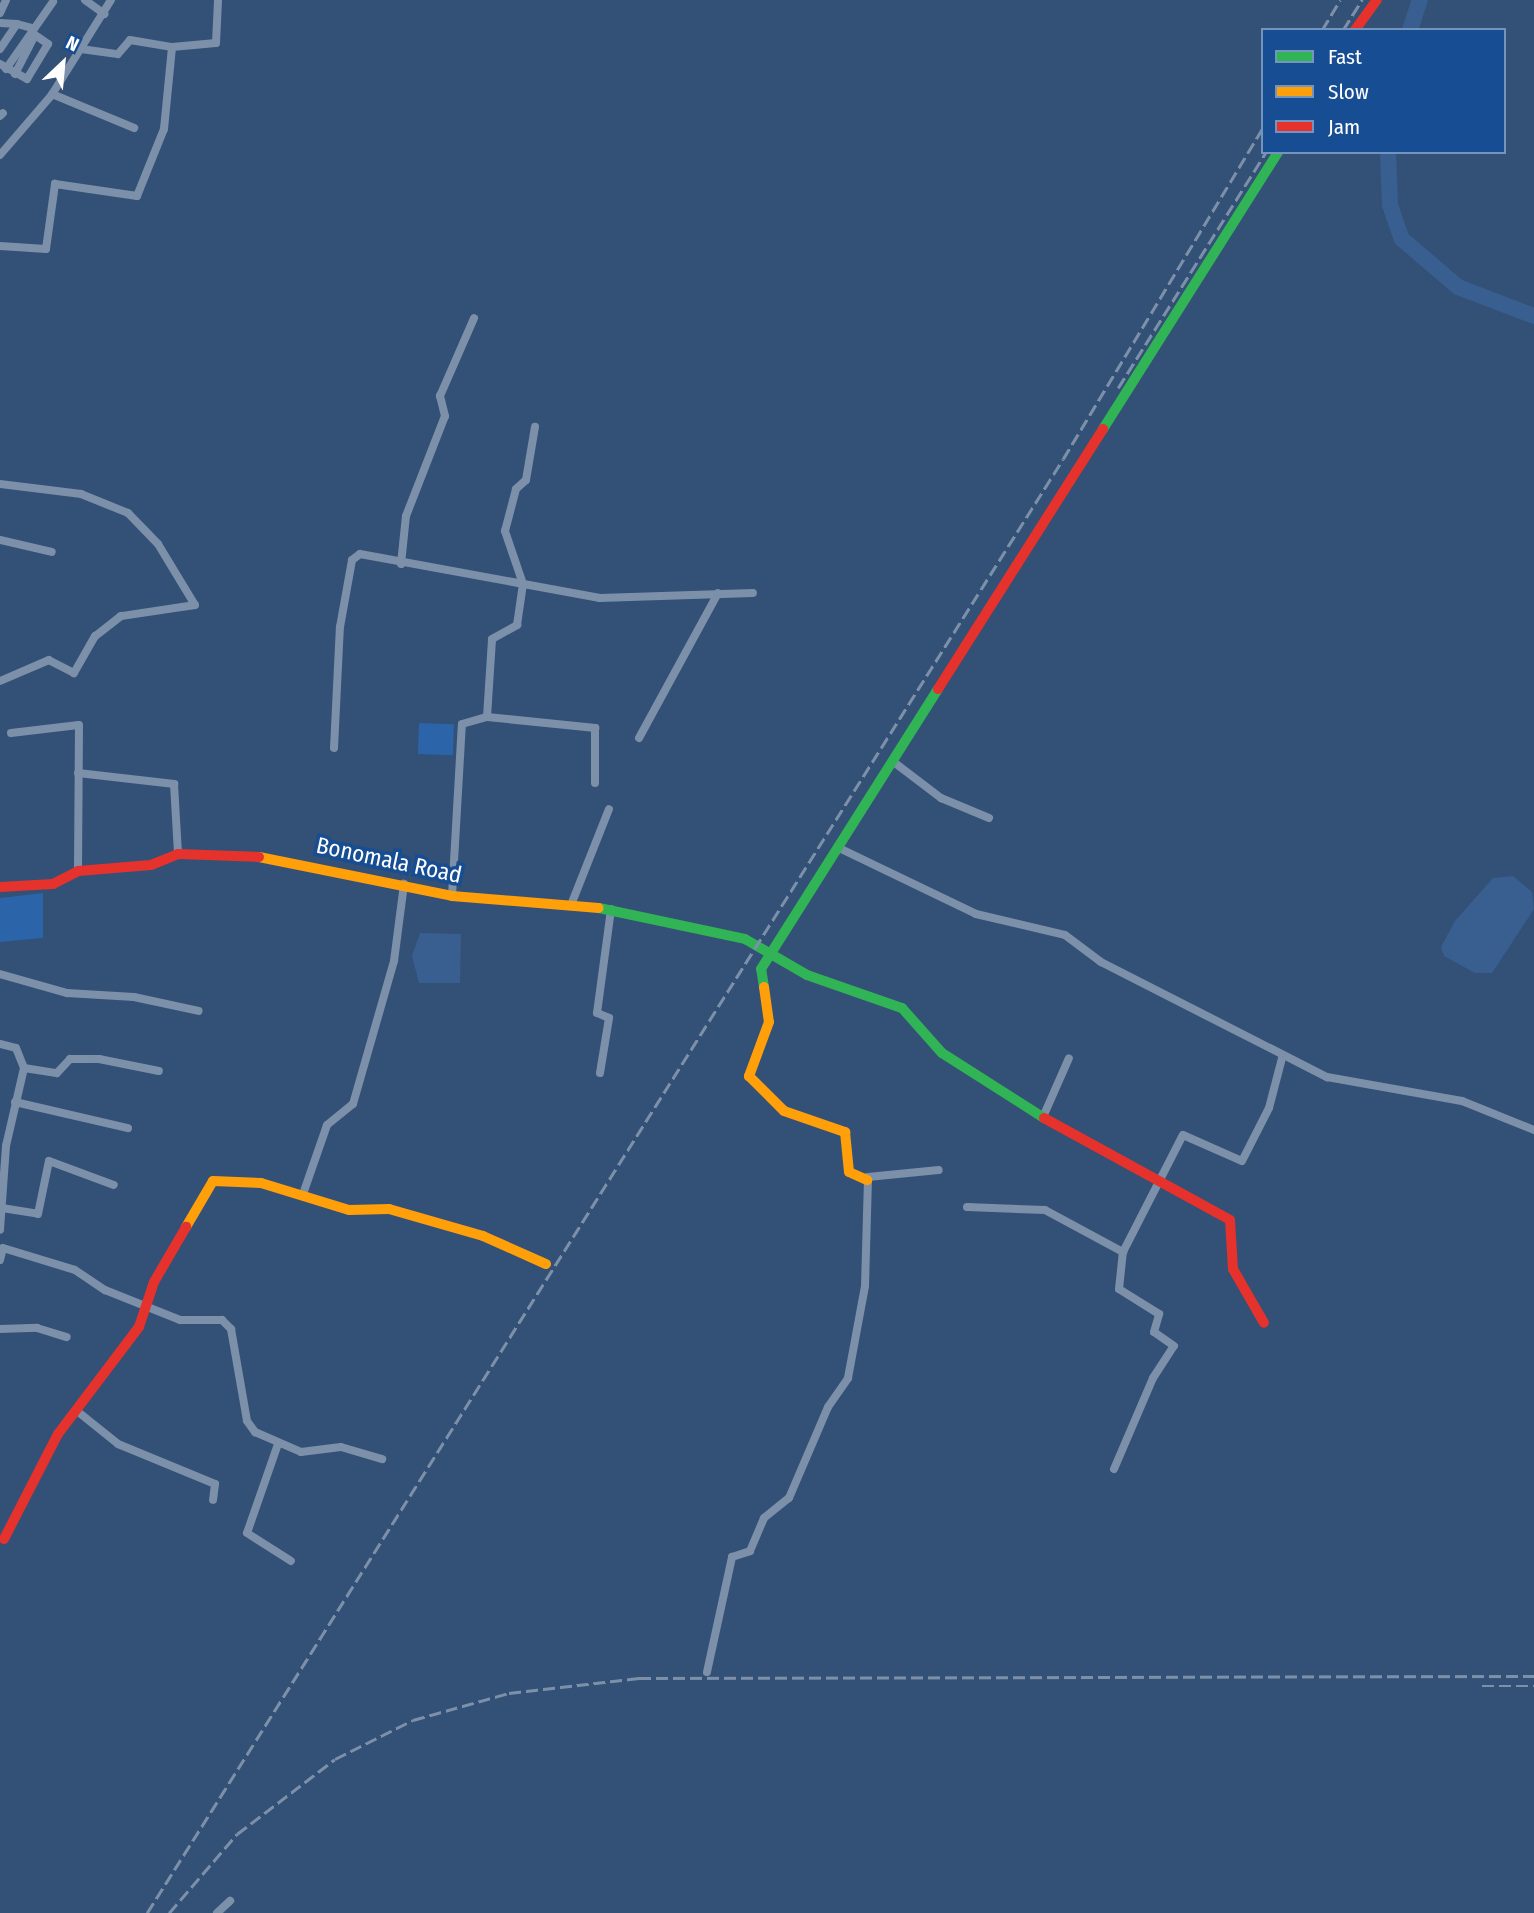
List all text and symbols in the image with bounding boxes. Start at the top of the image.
north arrow [28,28,98,98]
legend [1261,28,1506,154]
text: N [62,31,83,57]
text: Fast [1328,44,1362,70]
text: Slow [1328,79,1369,105]
text: Jam [1328,114,1360,140]
street label: Bonomala Road [314,831,464,889]

